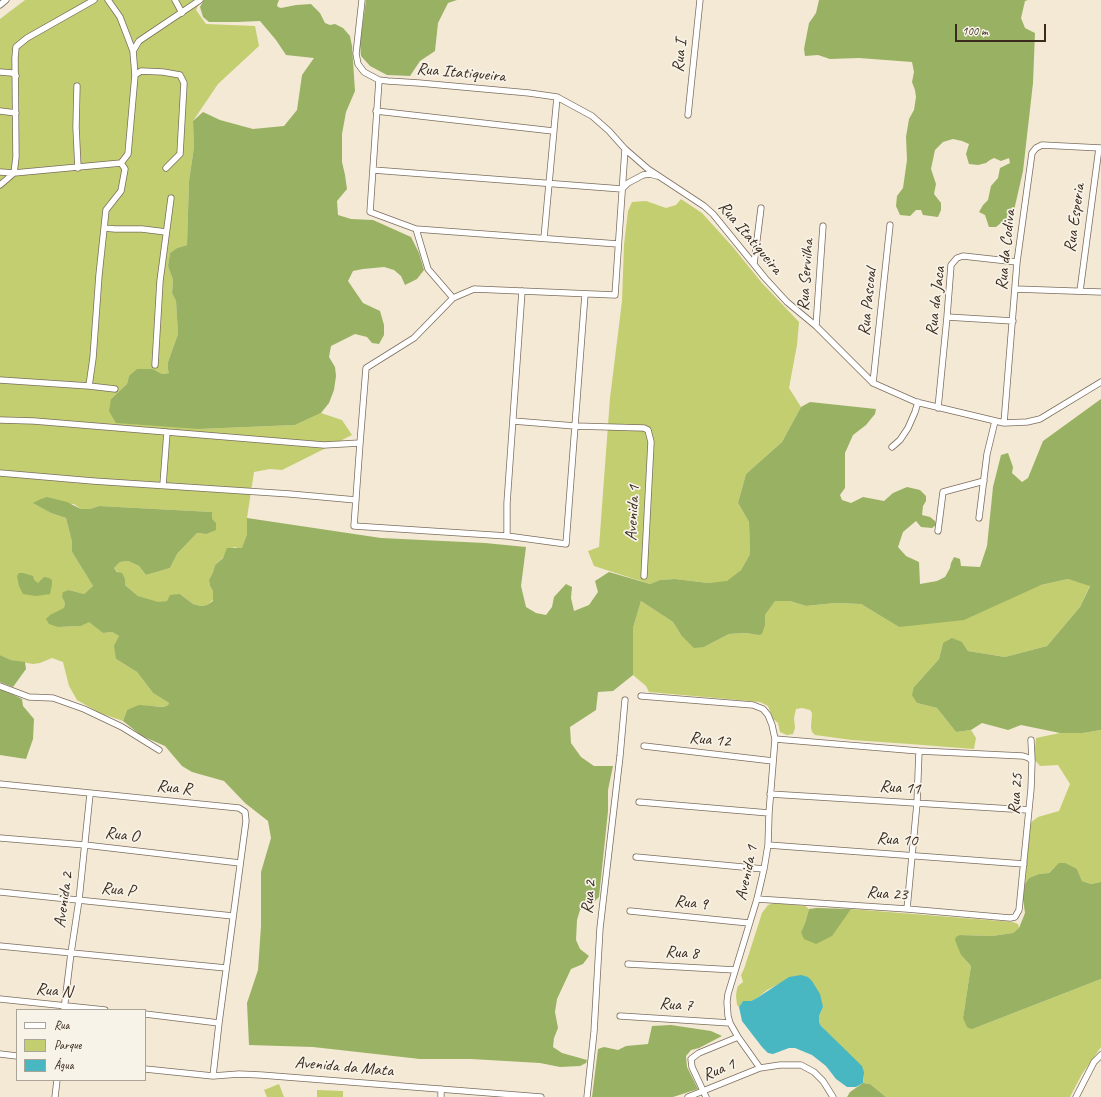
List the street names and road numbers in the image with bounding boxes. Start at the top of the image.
street label: Rua I [668,39,692,73]
street label: Rua Itatiqueira [416,59,506,87]
street label: Rua Esperia [1060,182,1090,254]
street label: Rua Itatiqueira [714,197,786,279]
street label: Rua da Codiva [992,209,1020,291]
street label: Rua Servilha [793,238,819,312]
street label: Rua da Jaca [922,265,950,337]
street label: Rua Pascoal [854,267,882,337]
street label: Avenida 1 [621,485,645,541]
street label: Rua 12 [688,728,732,752]
street label: Rua 25 [1004,773,1028,815]
street label: Rua R [156,776,192,800]
street label: Rua 11 [879,776,921,800]
street label: Rua O [104,823,140,847]
street label: Rua 10 [876,828,918,852]
street label: Avenida 1 [731,844,763,902]
street label: Avenida 2 [50,871,78,929]
street label: Rua P [100,878,136,902]
street label: Rua 2 [577,879,601,915]
street label: Rua 23 [866,882,908,906]
street label: Rua 9 [673,891,709,915]
street label: Rua 8 [665,942,699,964]
street label: Rua N [35,979,73,1003]
street label: Rua 7 [659,994,693,1016]
street label: Avenida da Mata [294,1053,394,1081]
street label: Rua 1 [700,1054,738,1086]

